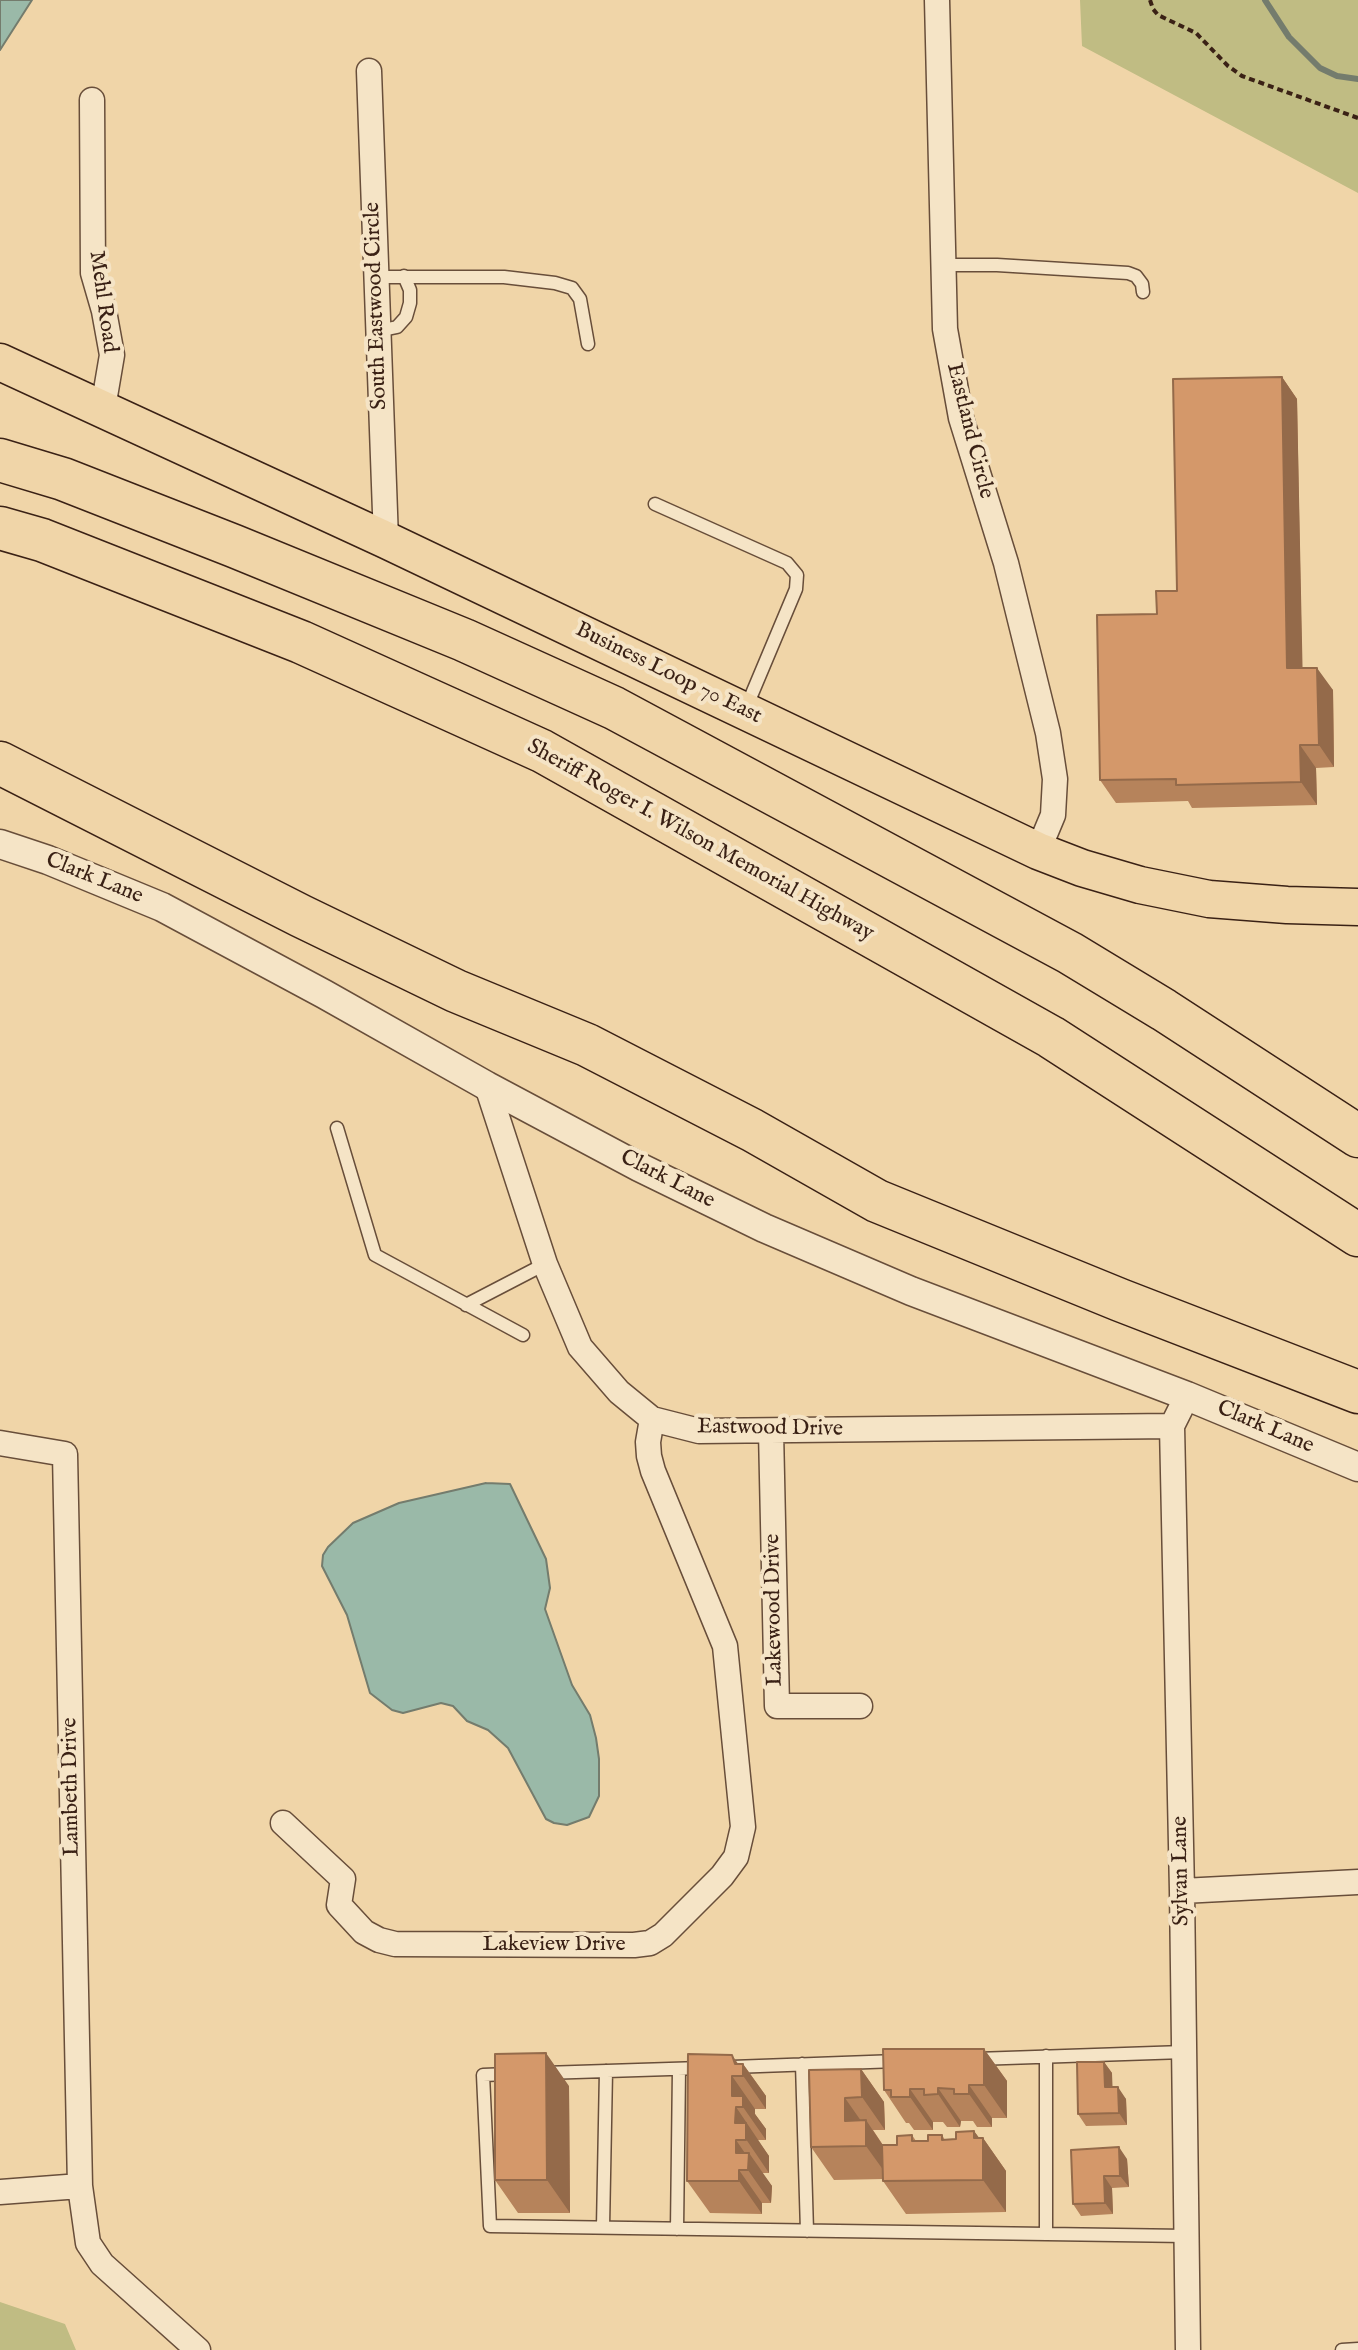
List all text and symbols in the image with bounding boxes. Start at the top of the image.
street label: South Eastwood Circle [360,202,394,410]
street label: Mehl Road [82,249,122,355]
street label: Eastland Circle [939,360,999,502]
street label: Business Loop 70 East [571,617,765,731]
street label: Sheriff Roger I. Wilson Memorial Highway [522,734,878,948]
street label: Clark Lane [41,848,147,910]
street label: Clark Lane [615,1145,719,1215]
street label: Clark Lane [1213,1396,1317,1460]
street label: Eastwood Drive [697,1415,843,1443]
street label: Lakewood Drive [760,1533,790,1687]
street label: Lambeth Drive [58,1717,86,1857]
street label: Sylvan Lane [1168,1816,1196,1926]
street label: Lakeview Drive [482,1932,626,1958]

